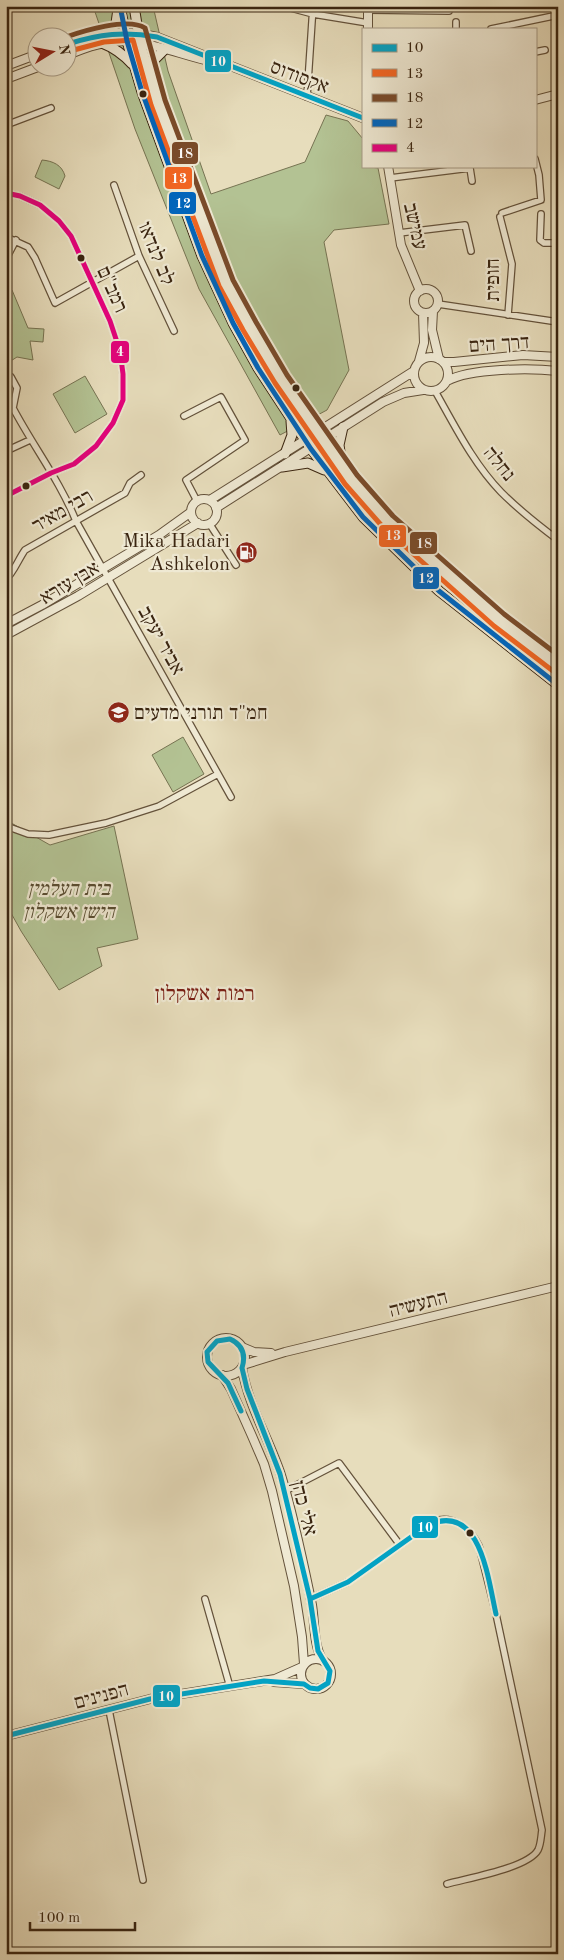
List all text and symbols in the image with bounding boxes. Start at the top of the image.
north arrow [28,28,78,78]
legend [362,28,536,168]
text: 10 [406,41,423,56]
text: N [56,43,72,57]
line badge: 10 [204,49,232,73]
text: 10 [210,55,226,69]
street label: אקסודוס [267,58,331,98]
text: 13 [406,67,423,82]
unlabelled marker [138,89,148,99]
text: 18 [406,91,423,106]
text: 12 [406,117,423,132]
line badge: 18 [171,141,199,165]
text: 4 [406,141,415,156]
text: 18 [177,147,193,161]
line badge: 13 [164,166,193,190]
text: 13 [171,172,187,186]
line badge: 12 [168,191,197,215]
text: 12 [175,197,191,211]
street label: עמישב [399,201,429,252]
street label: לב לנדאו [133,218,179,288]
unlabelled marker [76,253,86,263]
street label: חופית [484,258,504,302]
street label: רמב"ם [92,264,130,316]
street label: דרך הים [468,333,530,357]
line badge: 4 [110,340,130,364]
text: 4 [116,345,124,359]
unlabelled marker [291,383,301,393]
street label: נחלה [479,442,520,485]
unlabelled marker [21,481,31,491]
street label: רבי מאיר [29,487,97,537]
line badge: 13 [378,524,407,548]
text: 13 [385,529,401,543]
line badge: 18 [409,531,438,555]
place label: Mika Hadari Ashkelon [122,532,230,575]
text: 18 [416,537,432,551]
fuel station icon: Mika Hadari Ashkelon [234,540,258,564]
street label: אבן עזרא [37,558,103,609]
line badge: 12 [412,566,440,590]
text: 12 [418,572,434,586]
street label: אביר יעקב [133,603,187,679]
school or university icon: חמ"ד תורני מדעים [106,700,130,724]
place label: חמ"ד תורני מדעים [134,704,268,724]
park label: בית העלמין הישן אשקלון [24,879,117,923]
district label: רמות אשקלון [155,983,255,1005]
street label: התעשיה [387,1288,450,1322]
street label: אלי כהן [287,1478,321,1538]
line badge: 10 [411,1515,439,1539]
text: 10 [417,1521,433,1535]
unlabelled marker [465,1528,475,1538]
street label: הפנינים [72,1680,131,1714]
line badge: 10 [152,1684,181,1708]
text: 10 [158,1690,174,1704]
scale bar [30,1900,135,1932]
text: 100 m [38,1911,80,1926]

